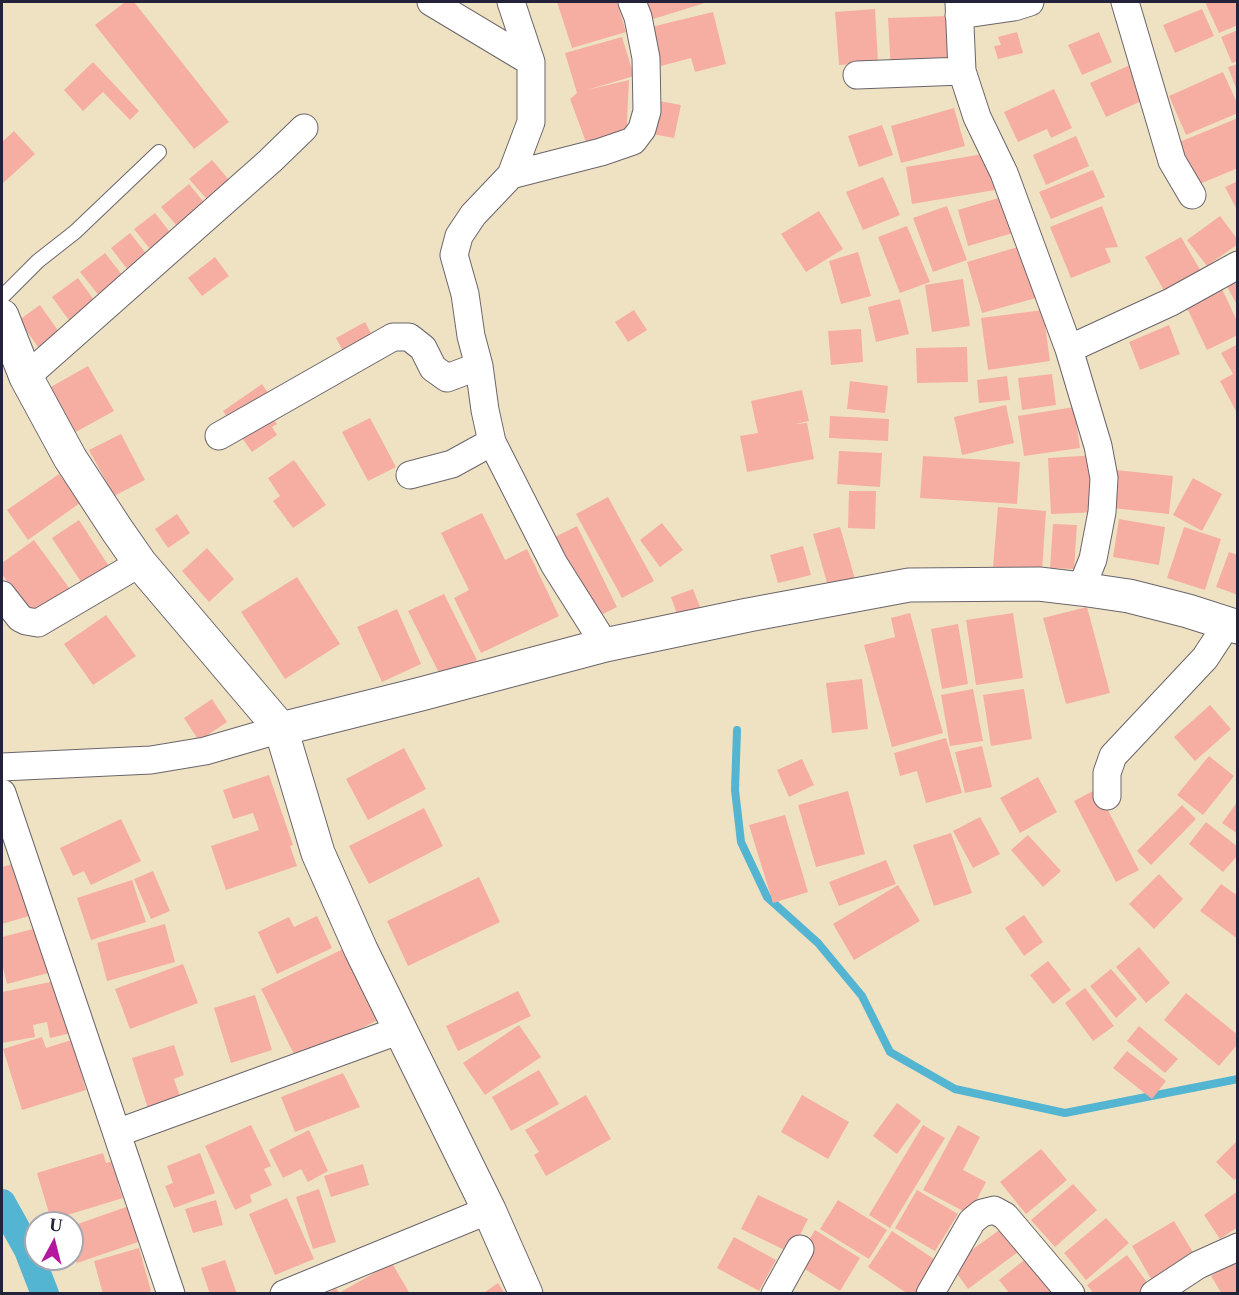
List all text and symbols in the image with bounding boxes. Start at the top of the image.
north arrow [24,1211,84,1271]
text: U [48,1214,64,1236]

